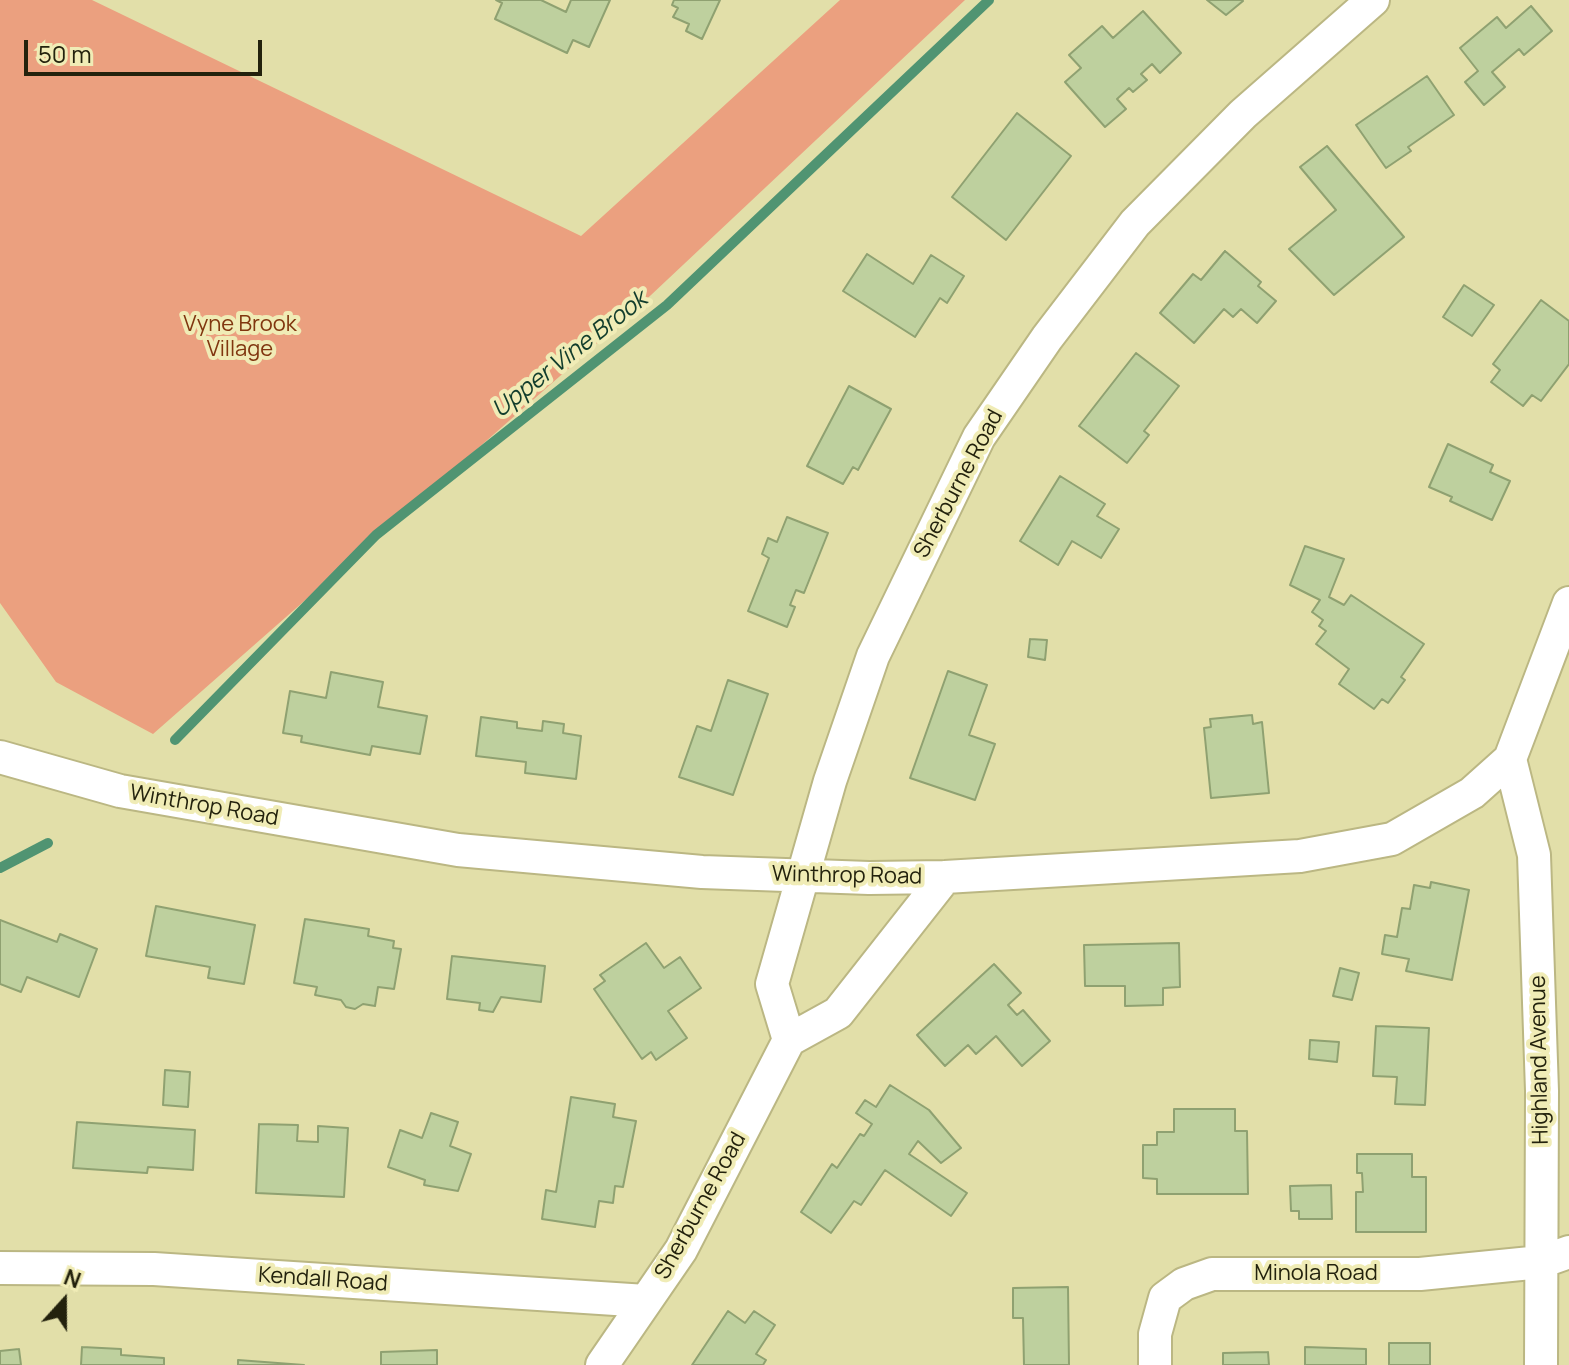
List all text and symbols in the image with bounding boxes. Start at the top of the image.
scale bar [28,24,266,74]
text: 50 m [38,37,92,70]
water label: Upper Vine Brook [487,286,653,424]
park label: Vyne Brook Village [183,312,297,364]
street label: Sherburne Road [909,405,1009,563]
street label: Winthrop Road [128,780,280,832]
street label: Winthrop Road [772,861,922,891]
street label: Highland Avenue [1525,975,1555,1145]
street label: Sherburne Road [650,1128,752,1284]
north arrow [24,1261,104,1341]
street label: Minola Road [1254,1261,1378,1287]
text: N [60,1262,85,1295]
street label: Kendall Road [257,1262,389,1298]

